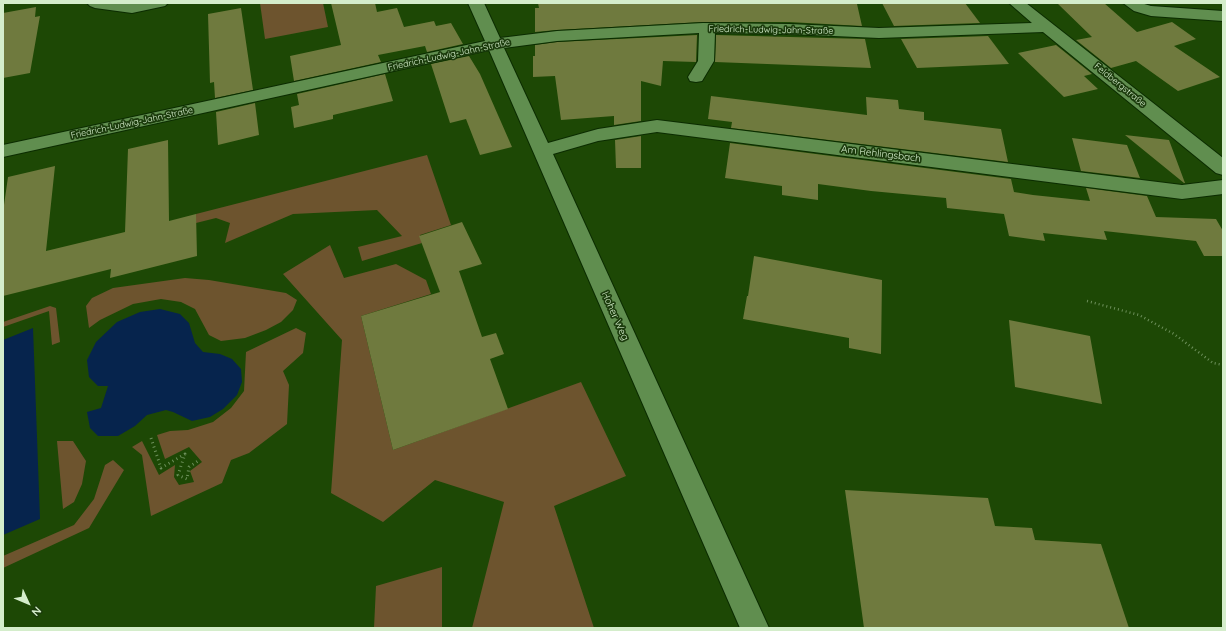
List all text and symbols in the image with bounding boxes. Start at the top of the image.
street label: Friedrich-Ludwig-Jahn-Straße [709,24,833,36]
street label: Friedrich-Ludwig-Jahn-Straße [387,37,511,73]
street label: Feldbergstraße [1092,61,1148,109]
street label: Friedrich-Ludwig-Jahn-Straße [70,105,194,141]
street label: Am Rehlingsbach [840,143,922,165]
street label: Hoher Weg [599,290,631,342]
north arrow [8,583,48,623]
text: N [29,604,44,619]

